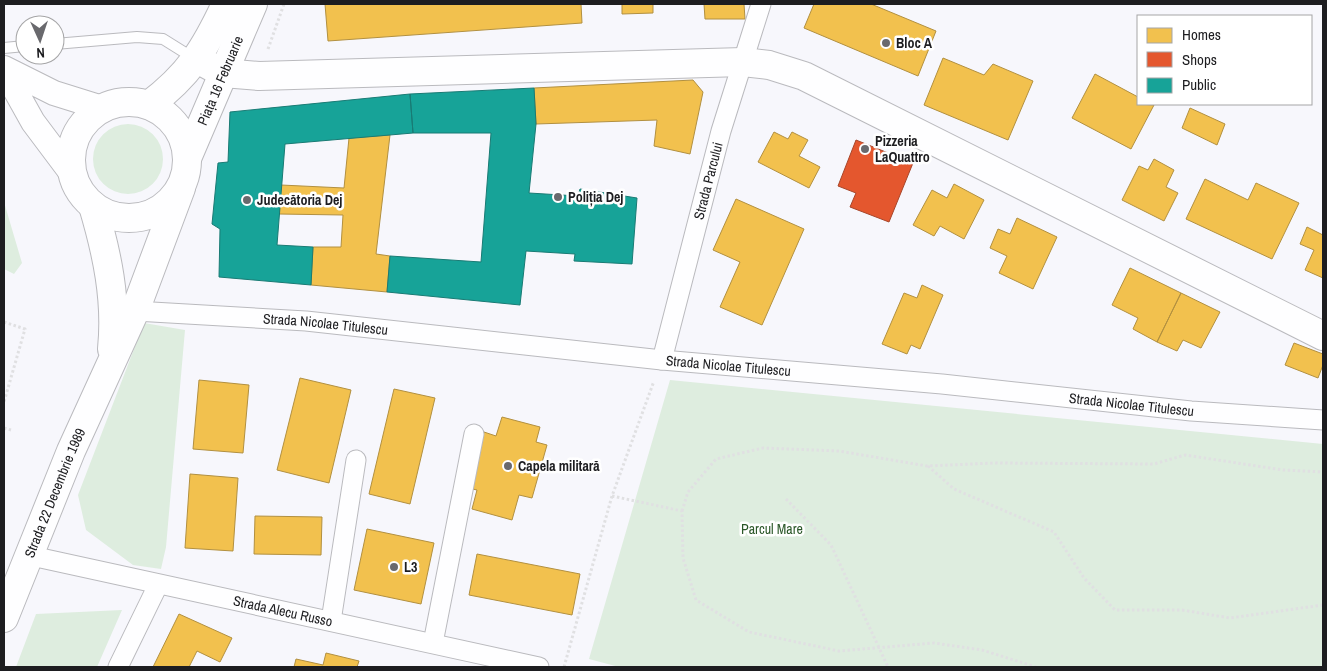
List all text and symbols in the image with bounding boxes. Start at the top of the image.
north arrow [15,15,65,65]
legend [1137,15,1312,105]
text: Homes [1182,24,1221,45]
street label: Piața 16 Februarie [193,33,247,128]
place label: Bloc A [896,34,933,52]
marker: Bloc A [880,37,892,49]
text: N [36,44,45,62]
text: Shops [1182,49,1217,70]
text: Public [1182,74,1216,95]
place label: Pizzeria LaQuattro [875,132,930,166]
street label: Strada Parcului [690,140,727,221]
marker: Pizzeria LaQuattro [859,143,871,155]
place label: Poliția Dej [568,188,624,207]
place label: Judecătoria Dej [257,191,343,209]
marker: Poliția Dej [552,191,564,203]
marker: Judecătoria Dej [241,194,253,206]
street label: Strada Nicolae Titulescu [263,310,389,339]
street label: Strada Nicolae Titulescu [665,351,792,380]
street label: Strada Nicolae Titulescu [1068,389,1195,420]
street label: Strada 22 Decembrie 1989 [20,425,89,560]
place label: Capela militară [518,457,600,475]
marker: Capela militară [502,460,514,472]
park label: Parcul Mare [741,520,803,538]
place label: L3 [404,558,417,576]
marker: L3 [388,561,400,573]
street label: Strada Alecu Russo [232,591,334,631]

